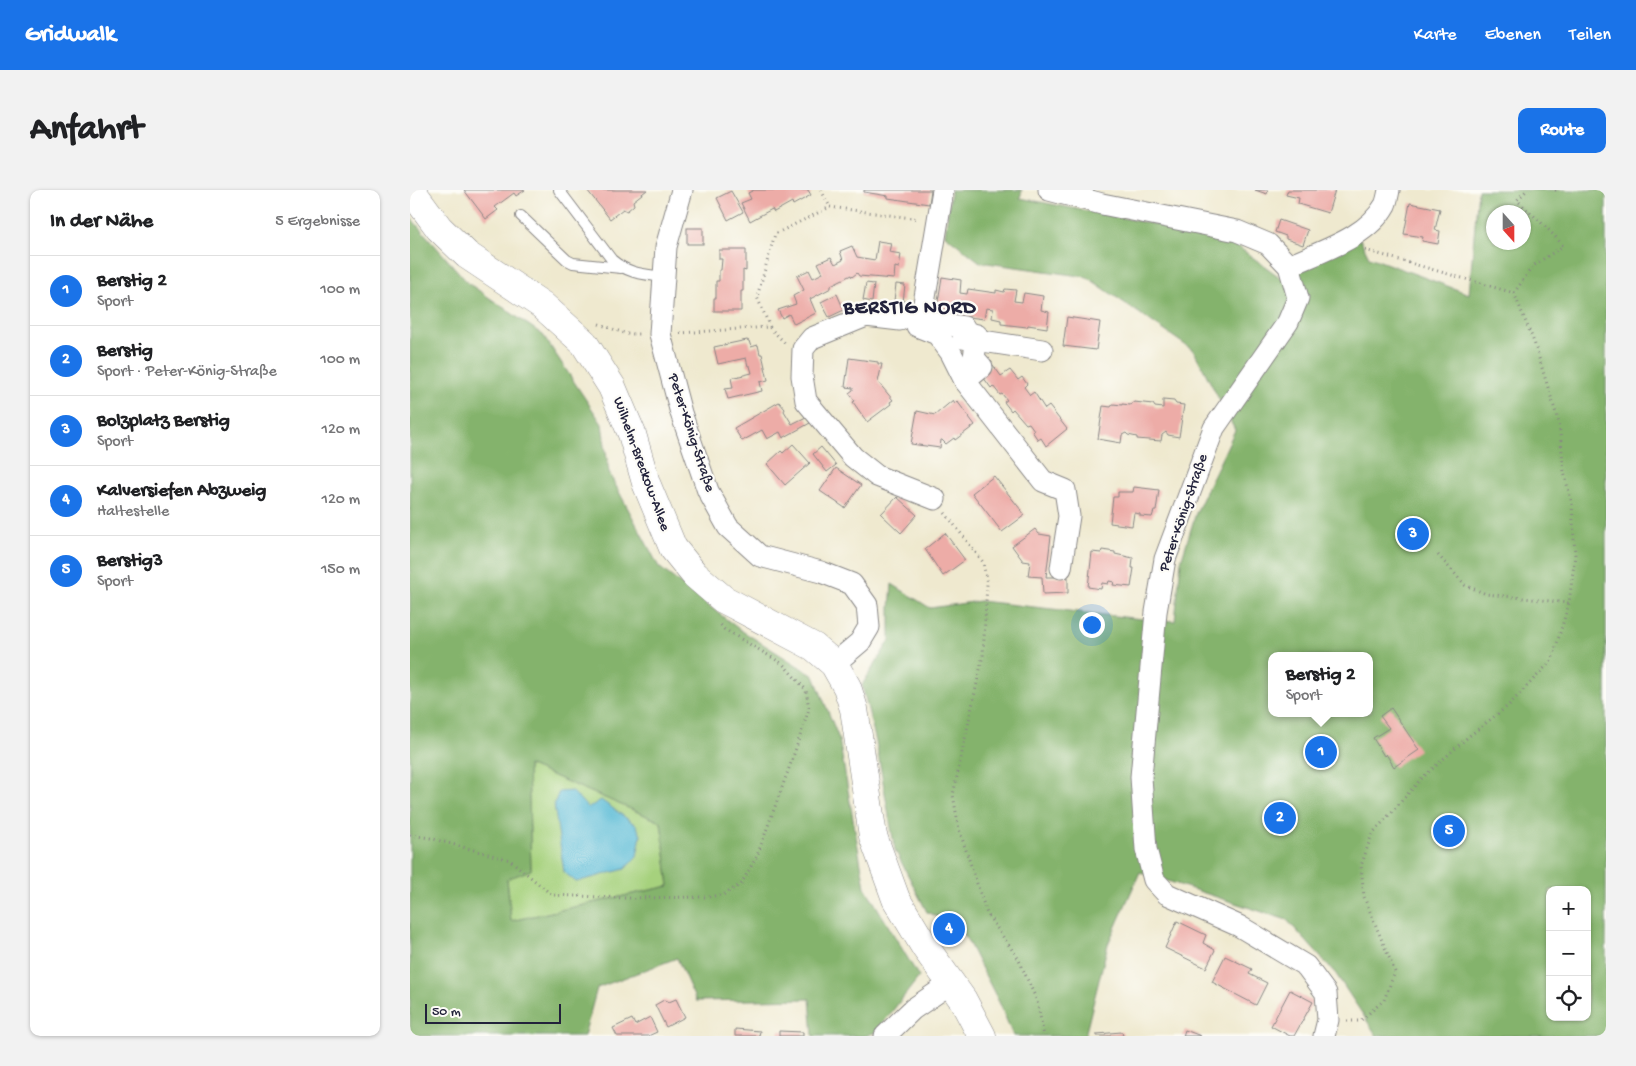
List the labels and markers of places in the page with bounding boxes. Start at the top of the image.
pin: 3 [1397,515,1429,553]
pin: 1 [1305,733,1337,771]
pin: 2 [1264,799,1296,837]
pin: 5 [1433,812,1465,850]
pin: 4 [933,910,965,948]

